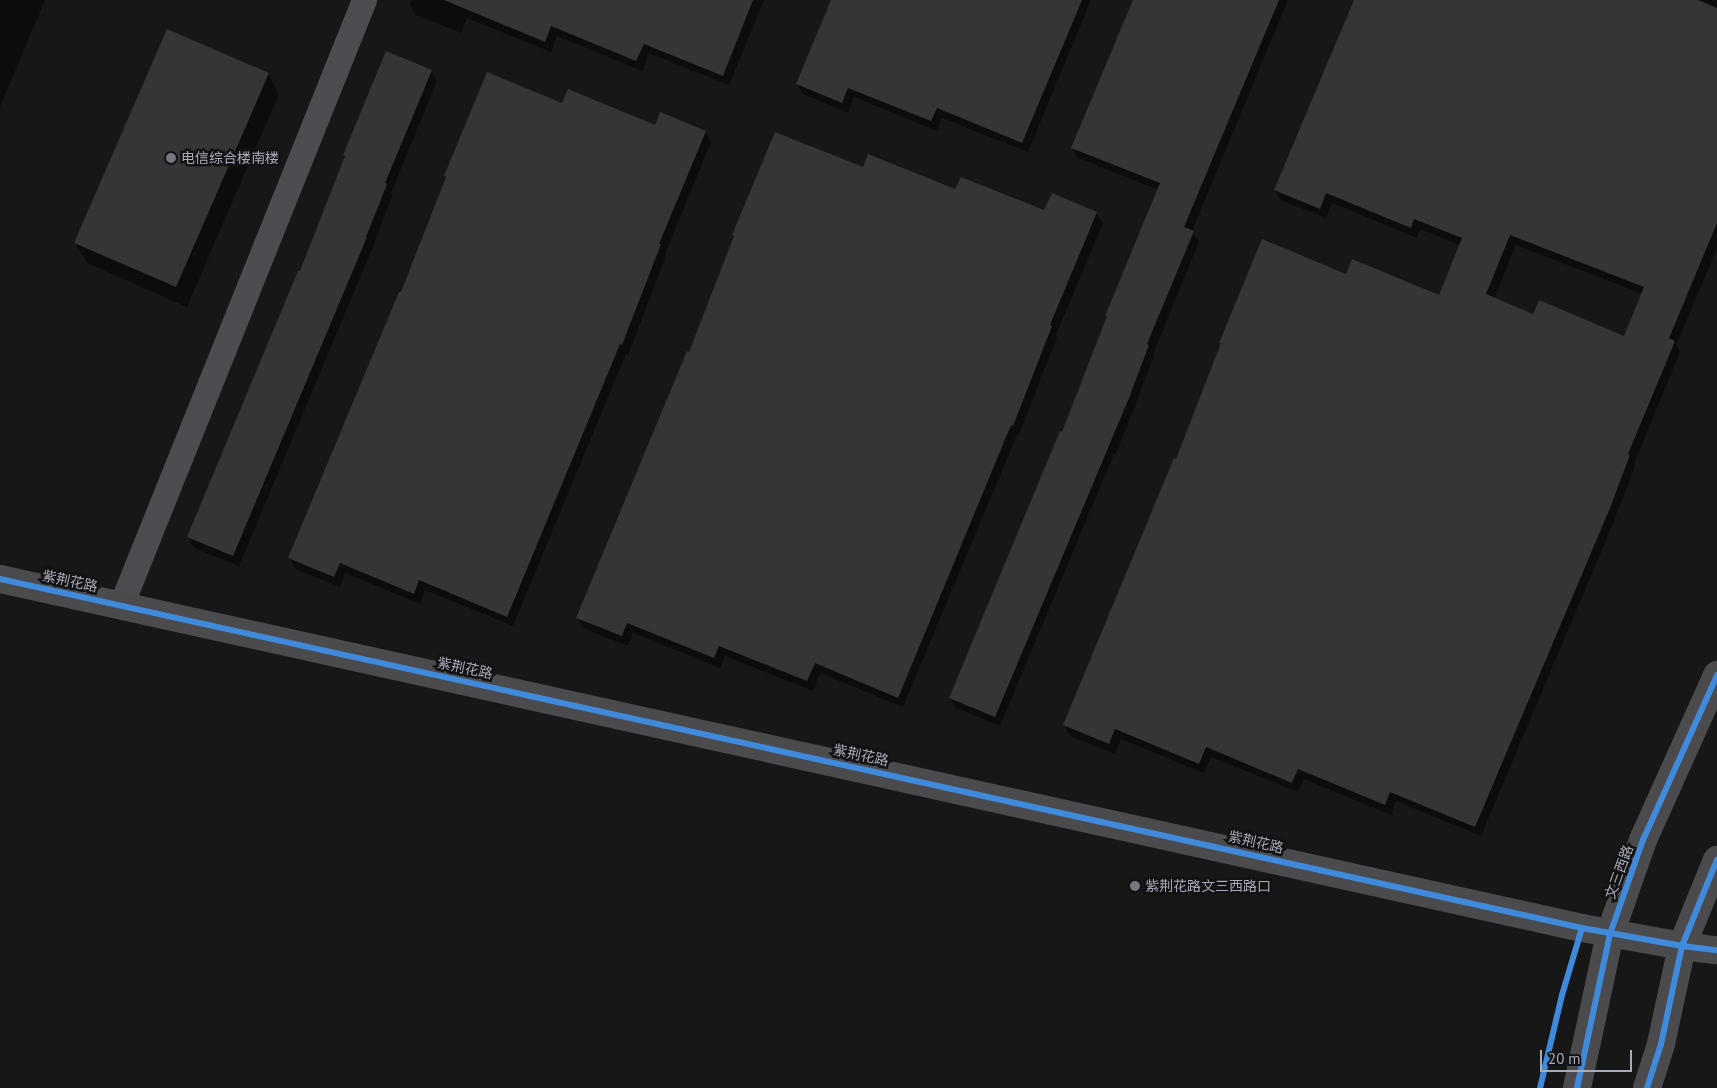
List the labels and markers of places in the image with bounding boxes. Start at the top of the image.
place label: 电信综合楼南楼 [181,150,279,166]
marker: 电信综合楼南楼 [165,152,177,164]
place label: 紫荆花路文三西路口 [1145,878,1271,894]
marker: 紫荆花路文三西路口 [1129,880,1141,892]

